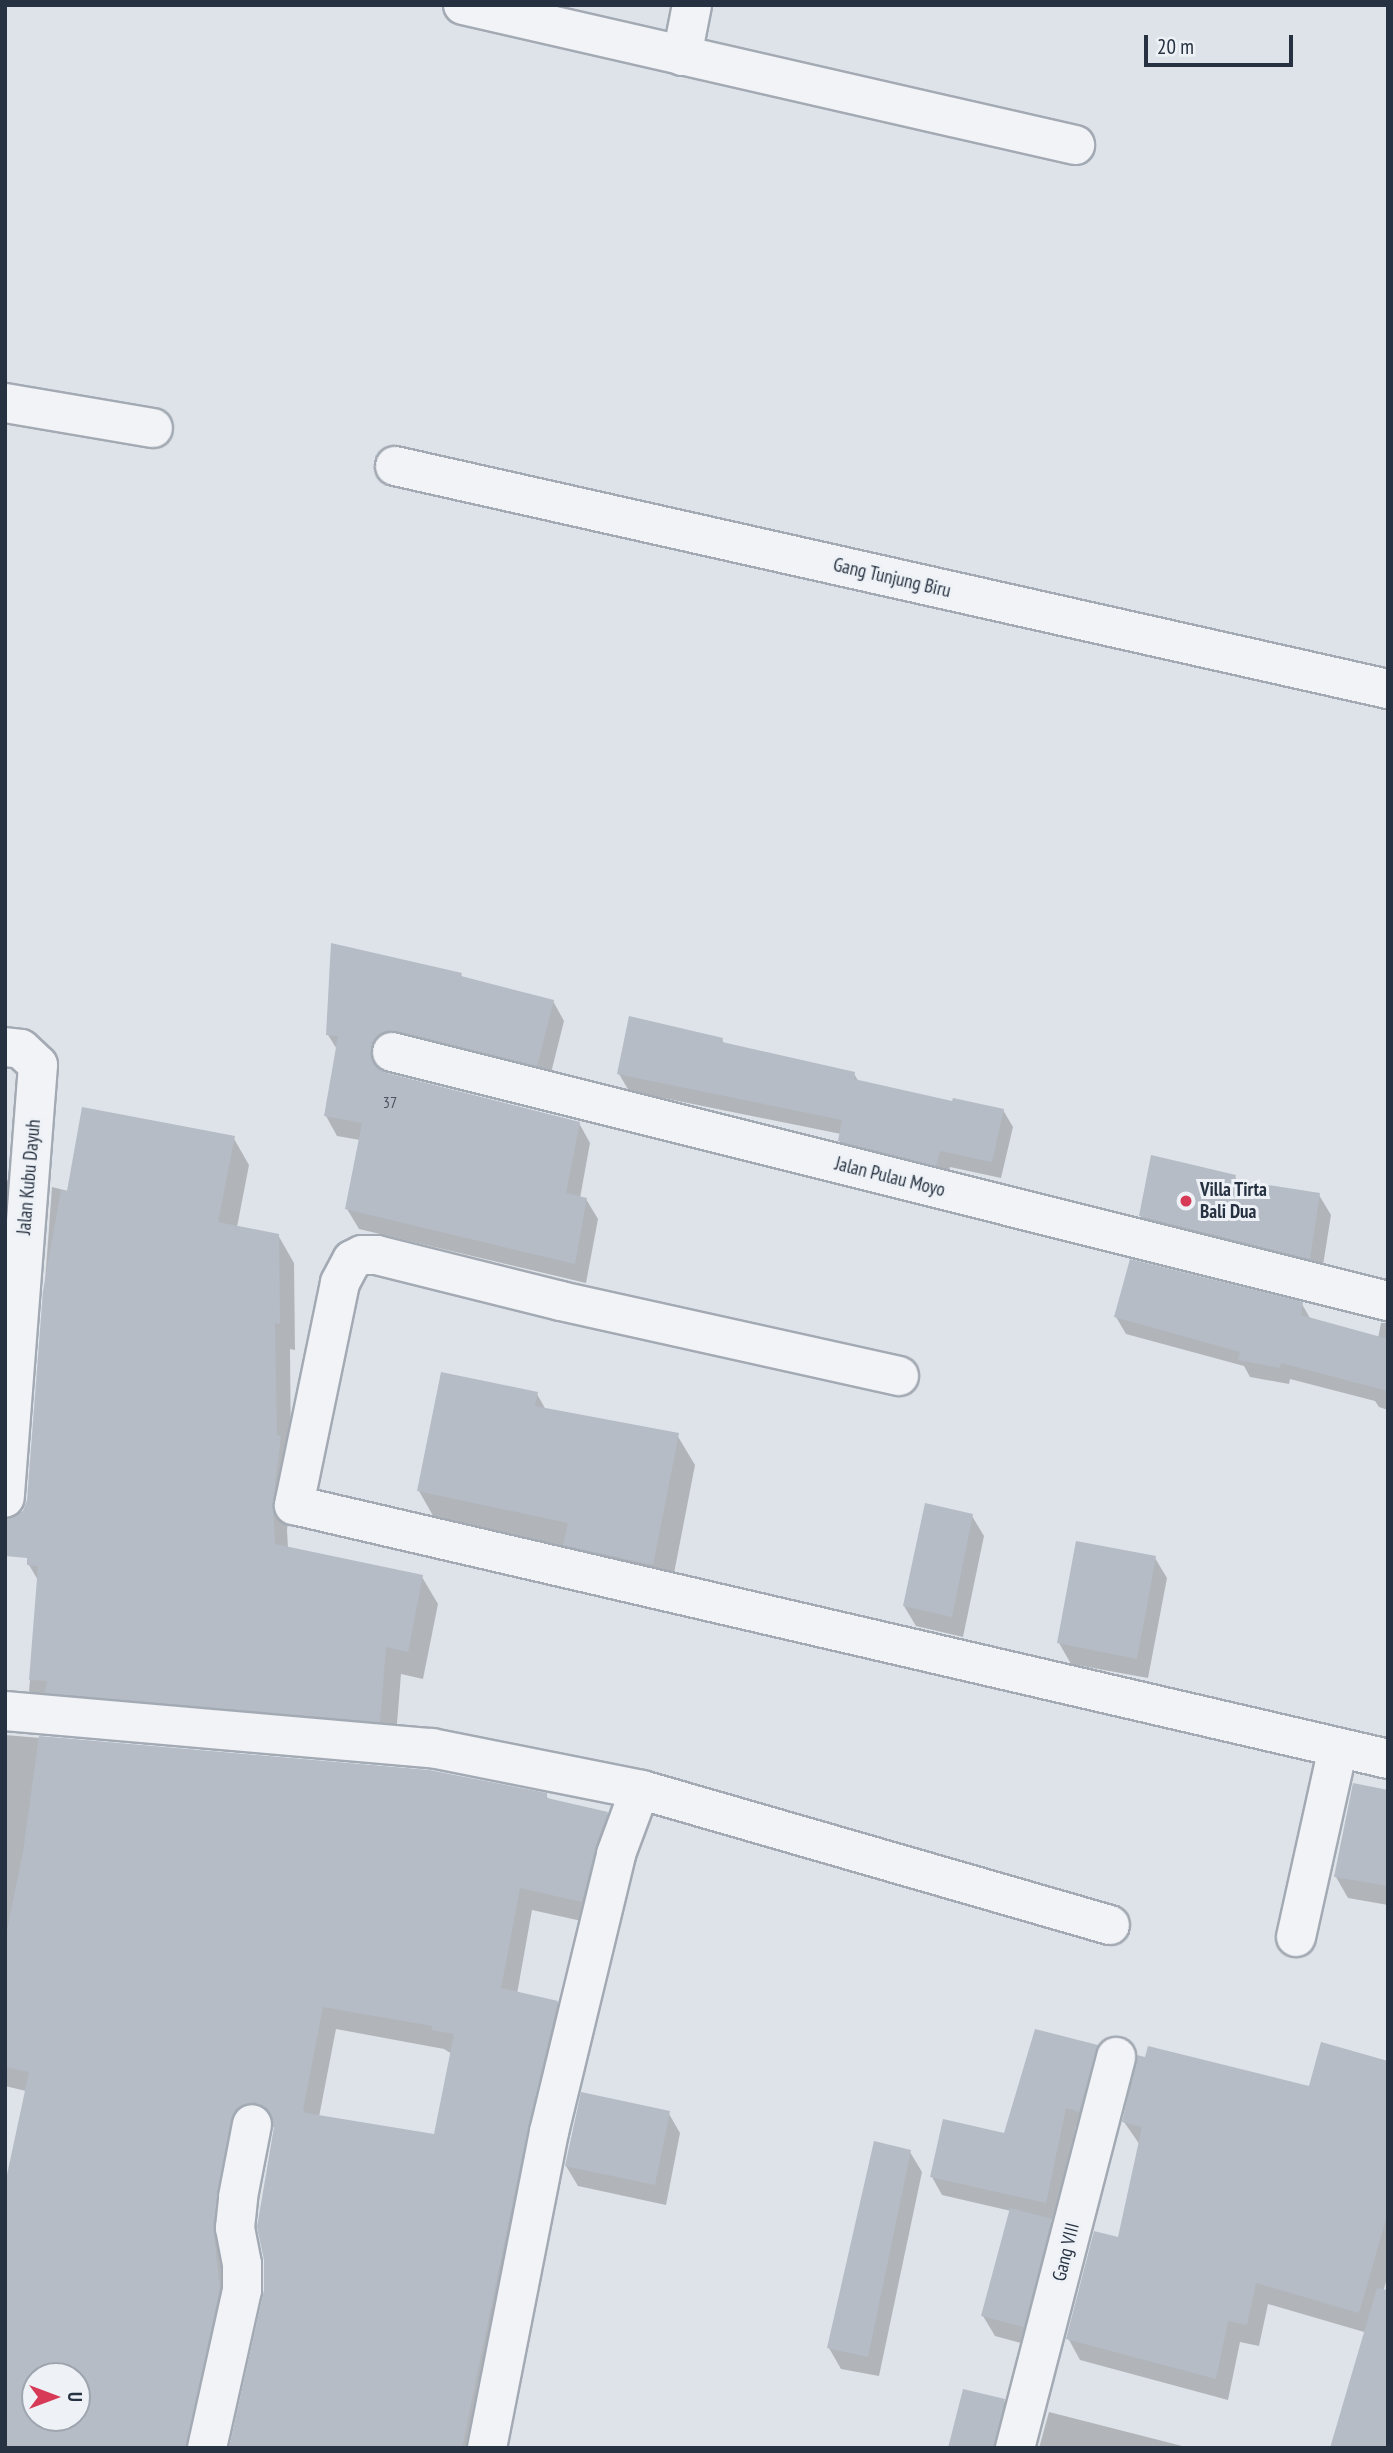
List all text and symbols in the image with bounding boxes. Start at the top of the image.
scale bar [1148,21,1297,65]
text: 20 m [1157,33,1194,60]
street label: Gang Tunjung Biru [831,553,953,603]
house number: 37 [383,1092,397,1112]
street label: Jalan Kubu Dayuh [13,1118,45,1236]
street label: Jalan Pulau Moyo [833,1152,947,1202]
place label: Villa Tirta Bali Dua [1200,1179,1268,1223]
marker: Villa Tirta Bali Dua [1178,1193,1194,1209]
street label: Gang VIII [1048,2220,1084,2284]
north arrow [21,2362,91,2432]
text: U [63,2392,87,2402]

